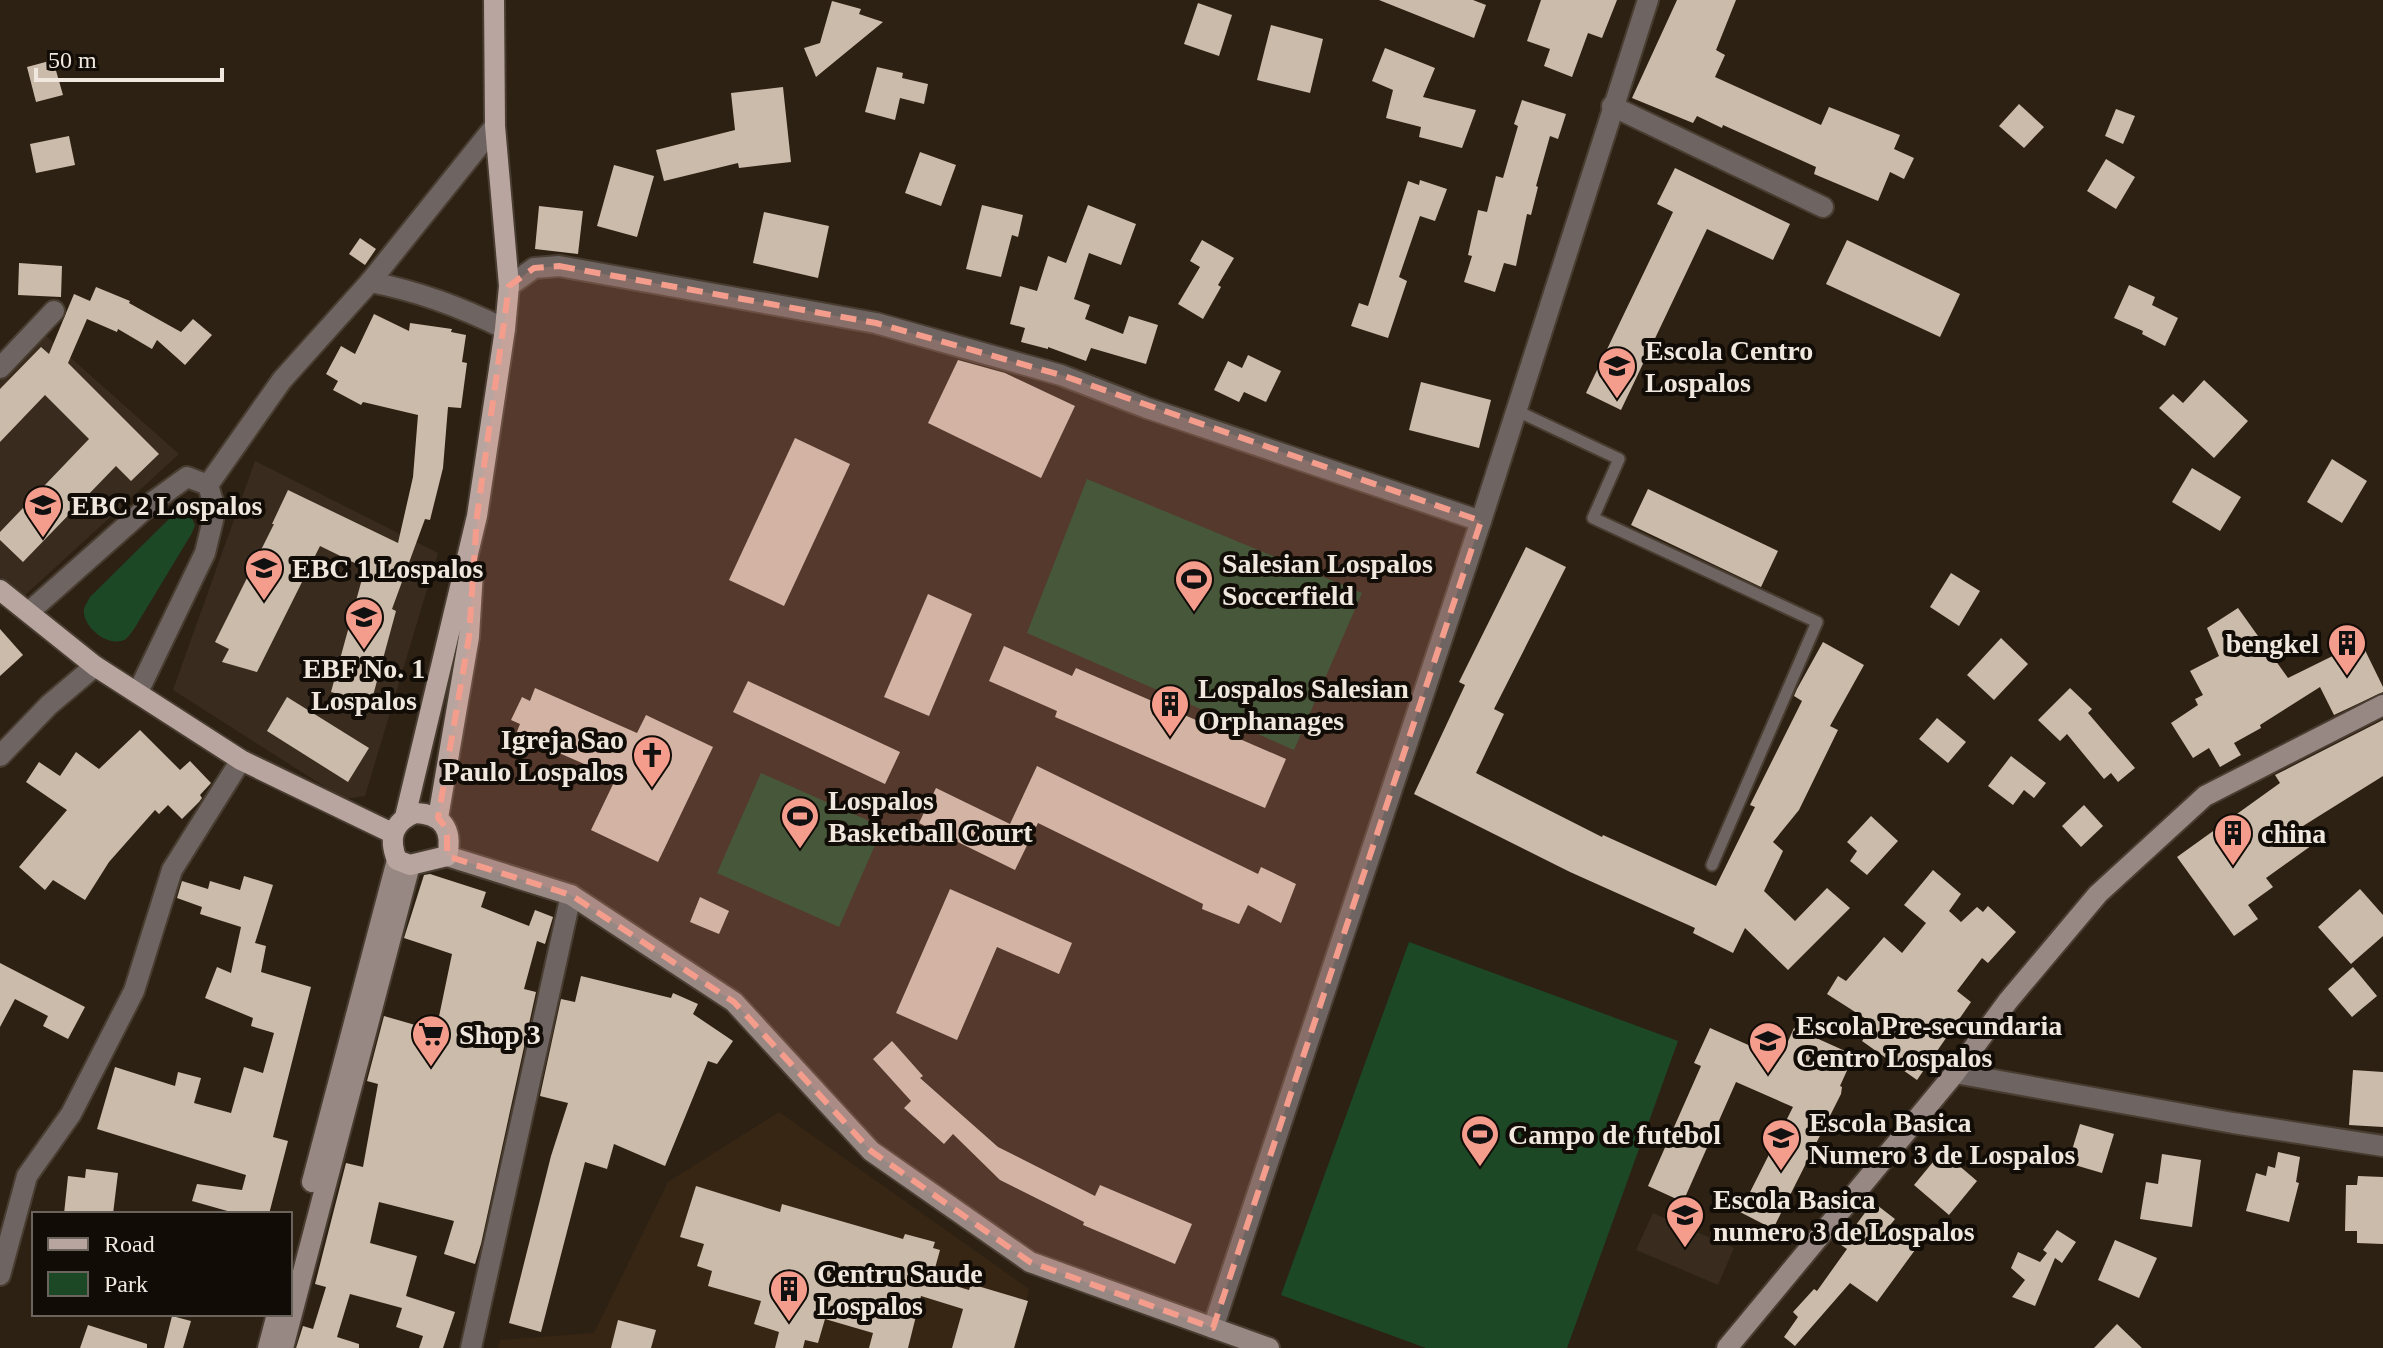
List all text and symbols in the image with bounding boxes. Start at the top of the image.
scale bar [36,32,222,82]
text: 50 m [48,47,97,73]
place label: Escola Centro Lospalos [1645,335,1813,398]
school or university icon: Escola Centro Lospalos [1596,345,1638,400]
school or university icon: EBC 2 Lospalos [22,484,64,539]
place label: EBC 2 Lospalos [71,490,262,521]
school or university icon: EBC 1 Lospalos [243,547,285,602]
place label: Salesian Lospalos Soccerfield [1222,548,1433,611]
place label: EBC 1 Lospalos [292,553,483,584]
sports icon: Salesian Lospalos Soccerfield [1173,558,1215,613]
school or university icon: EBF No. 1 Lospalos [343,596,385,651]
building icon: bengkel [2326,622,2368,677]
place label: bengkel [2226,628,2319,659]
place label: EBF No. 1 Lospalos [303,653,425,716]
place label: Lospalos Salesian Orphanages [1198,673,1409,736]
building icon: Lospalos Salesian Orphanages [1149,683,1191,738]
place label: Igreja Sao Paulo Lospalos [443,724,624,787]
church icon: Igreja Sao Paulo Lospalos [631,734,673,789]
place label: Lospalos Basketball Court [828,785,1033,848]
sports icon: Lospalos Basketball Court [779,795,821,850]
building icon: china [2212,812,2254,867]
place label: china [2261,818,2326,849]
place label: Escola Pre-secundaria Centro Lospalos [1796,1010,2062,1073]
supermarket icon: Shop 3 [410,1013,452,1068]
place label: Shop 3 [459,1019,541,1050]
school or university icon: Escola Pre-secundaria Centro Lospalos [1747,1020,1789,1075]
place label: Escola Basica Numero 3 de Lospalos [1809,1107,2075,1170]
sports icon: Campo de futebol [1459,1113,1501,1168]
school or university icon: Escola Basica Numero 3 de Lospalos [1760,1117,1802,1172]
place label: Campo de futebol [1508,1119,1721,1150]
place label: Escola Basica numero 3 de Lospalos [1713,1184,1975,1247]
school or university icon: Escola Basica numero 3 de Lospalos [1664,1194,1706,1249]
legend [32,1212,292,1316]
text: Road [104,1231,155,1257]
place label: Centru Saude Lospalos [817,1258,983,1321]
building icon: Centru Saude Lospalos [768,1268,810,1323]
text: Park [104,1271,148,1297]

